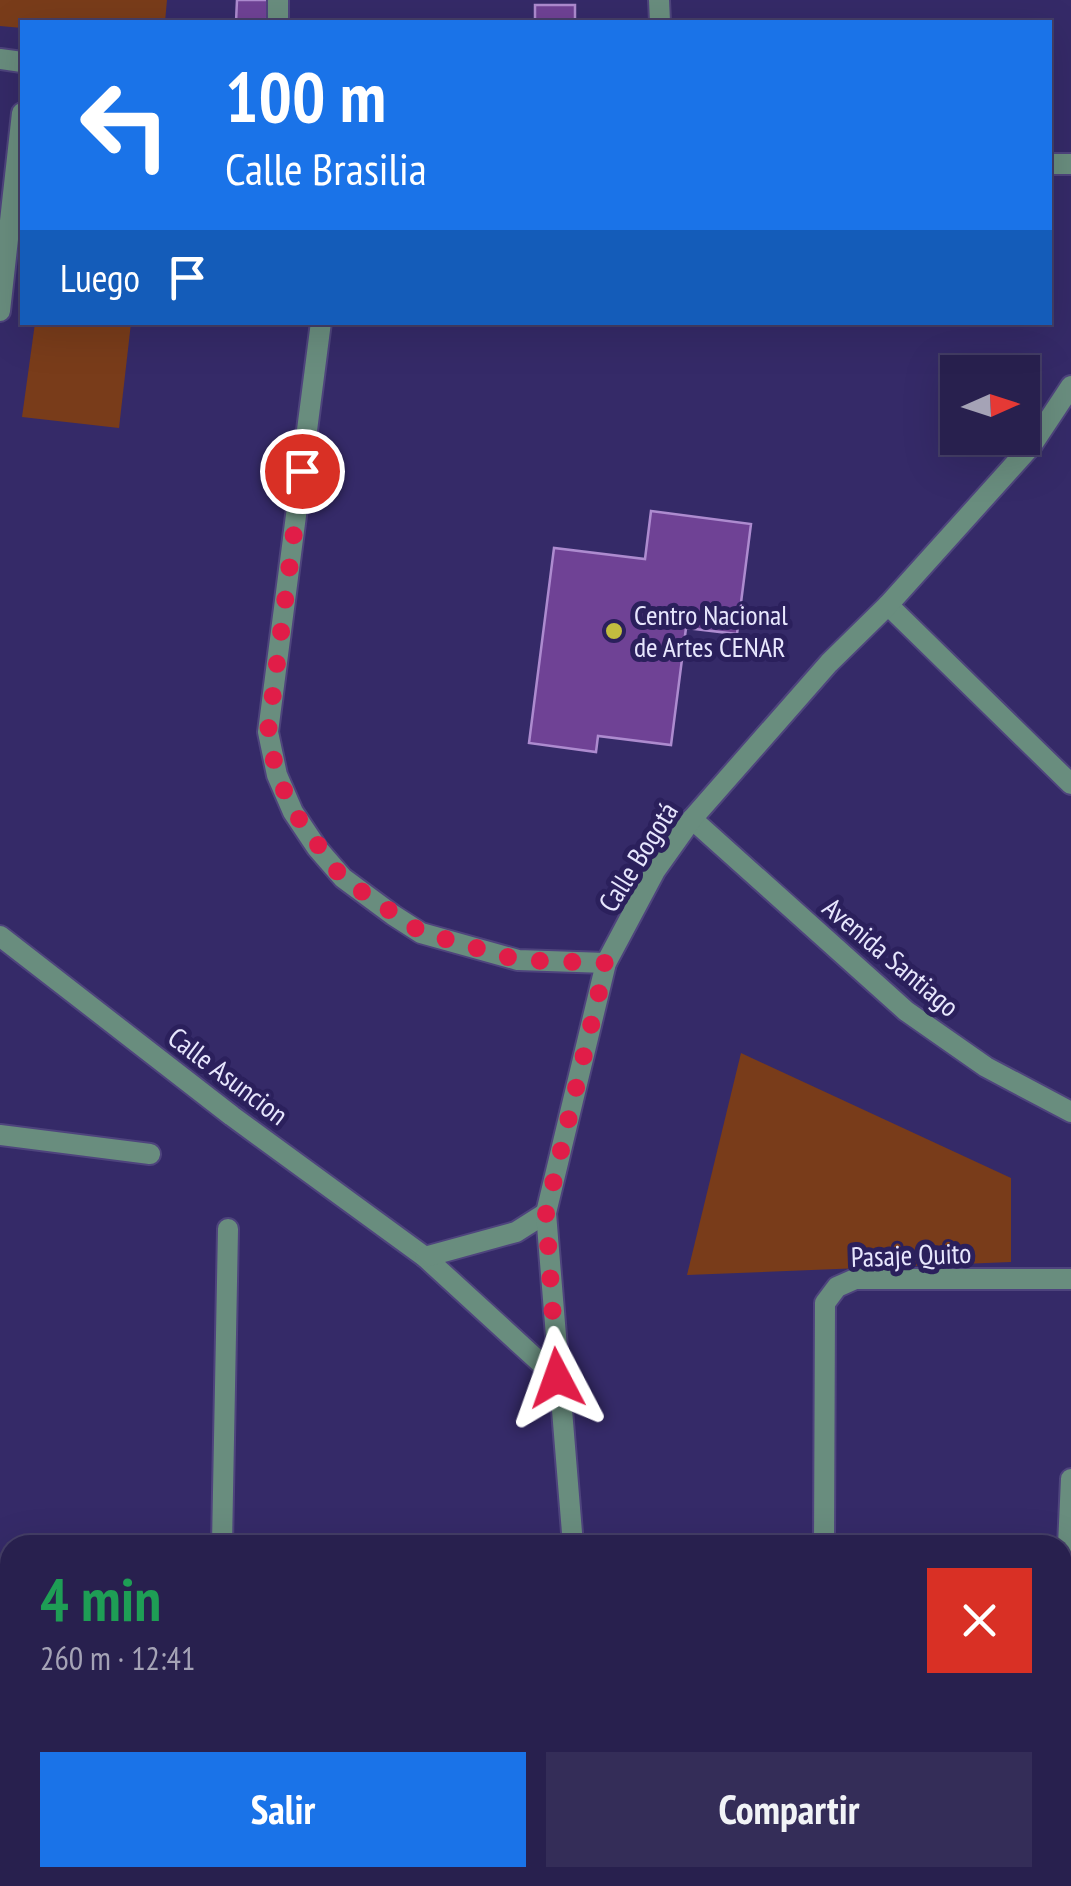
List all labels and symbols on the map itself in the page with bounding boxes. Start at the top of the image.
north arrow [940,355,1040,455]
pin [260,429,345,514]
place label: Centro Nacional de Artes CENAR [634,596,788,665]
marker: Centro Nacional de Artes CENAR [603,620,625,642]
street label: Calle Bogotá [589,795,686,919]
street label: Avenida Santiago [815,889,967,1024]
street label: Calle Asuncion [161,1018,296,1133]
street label: Pasaje Quito [850,1234,972,1275]
position arrow [505,1326,609,1430]

